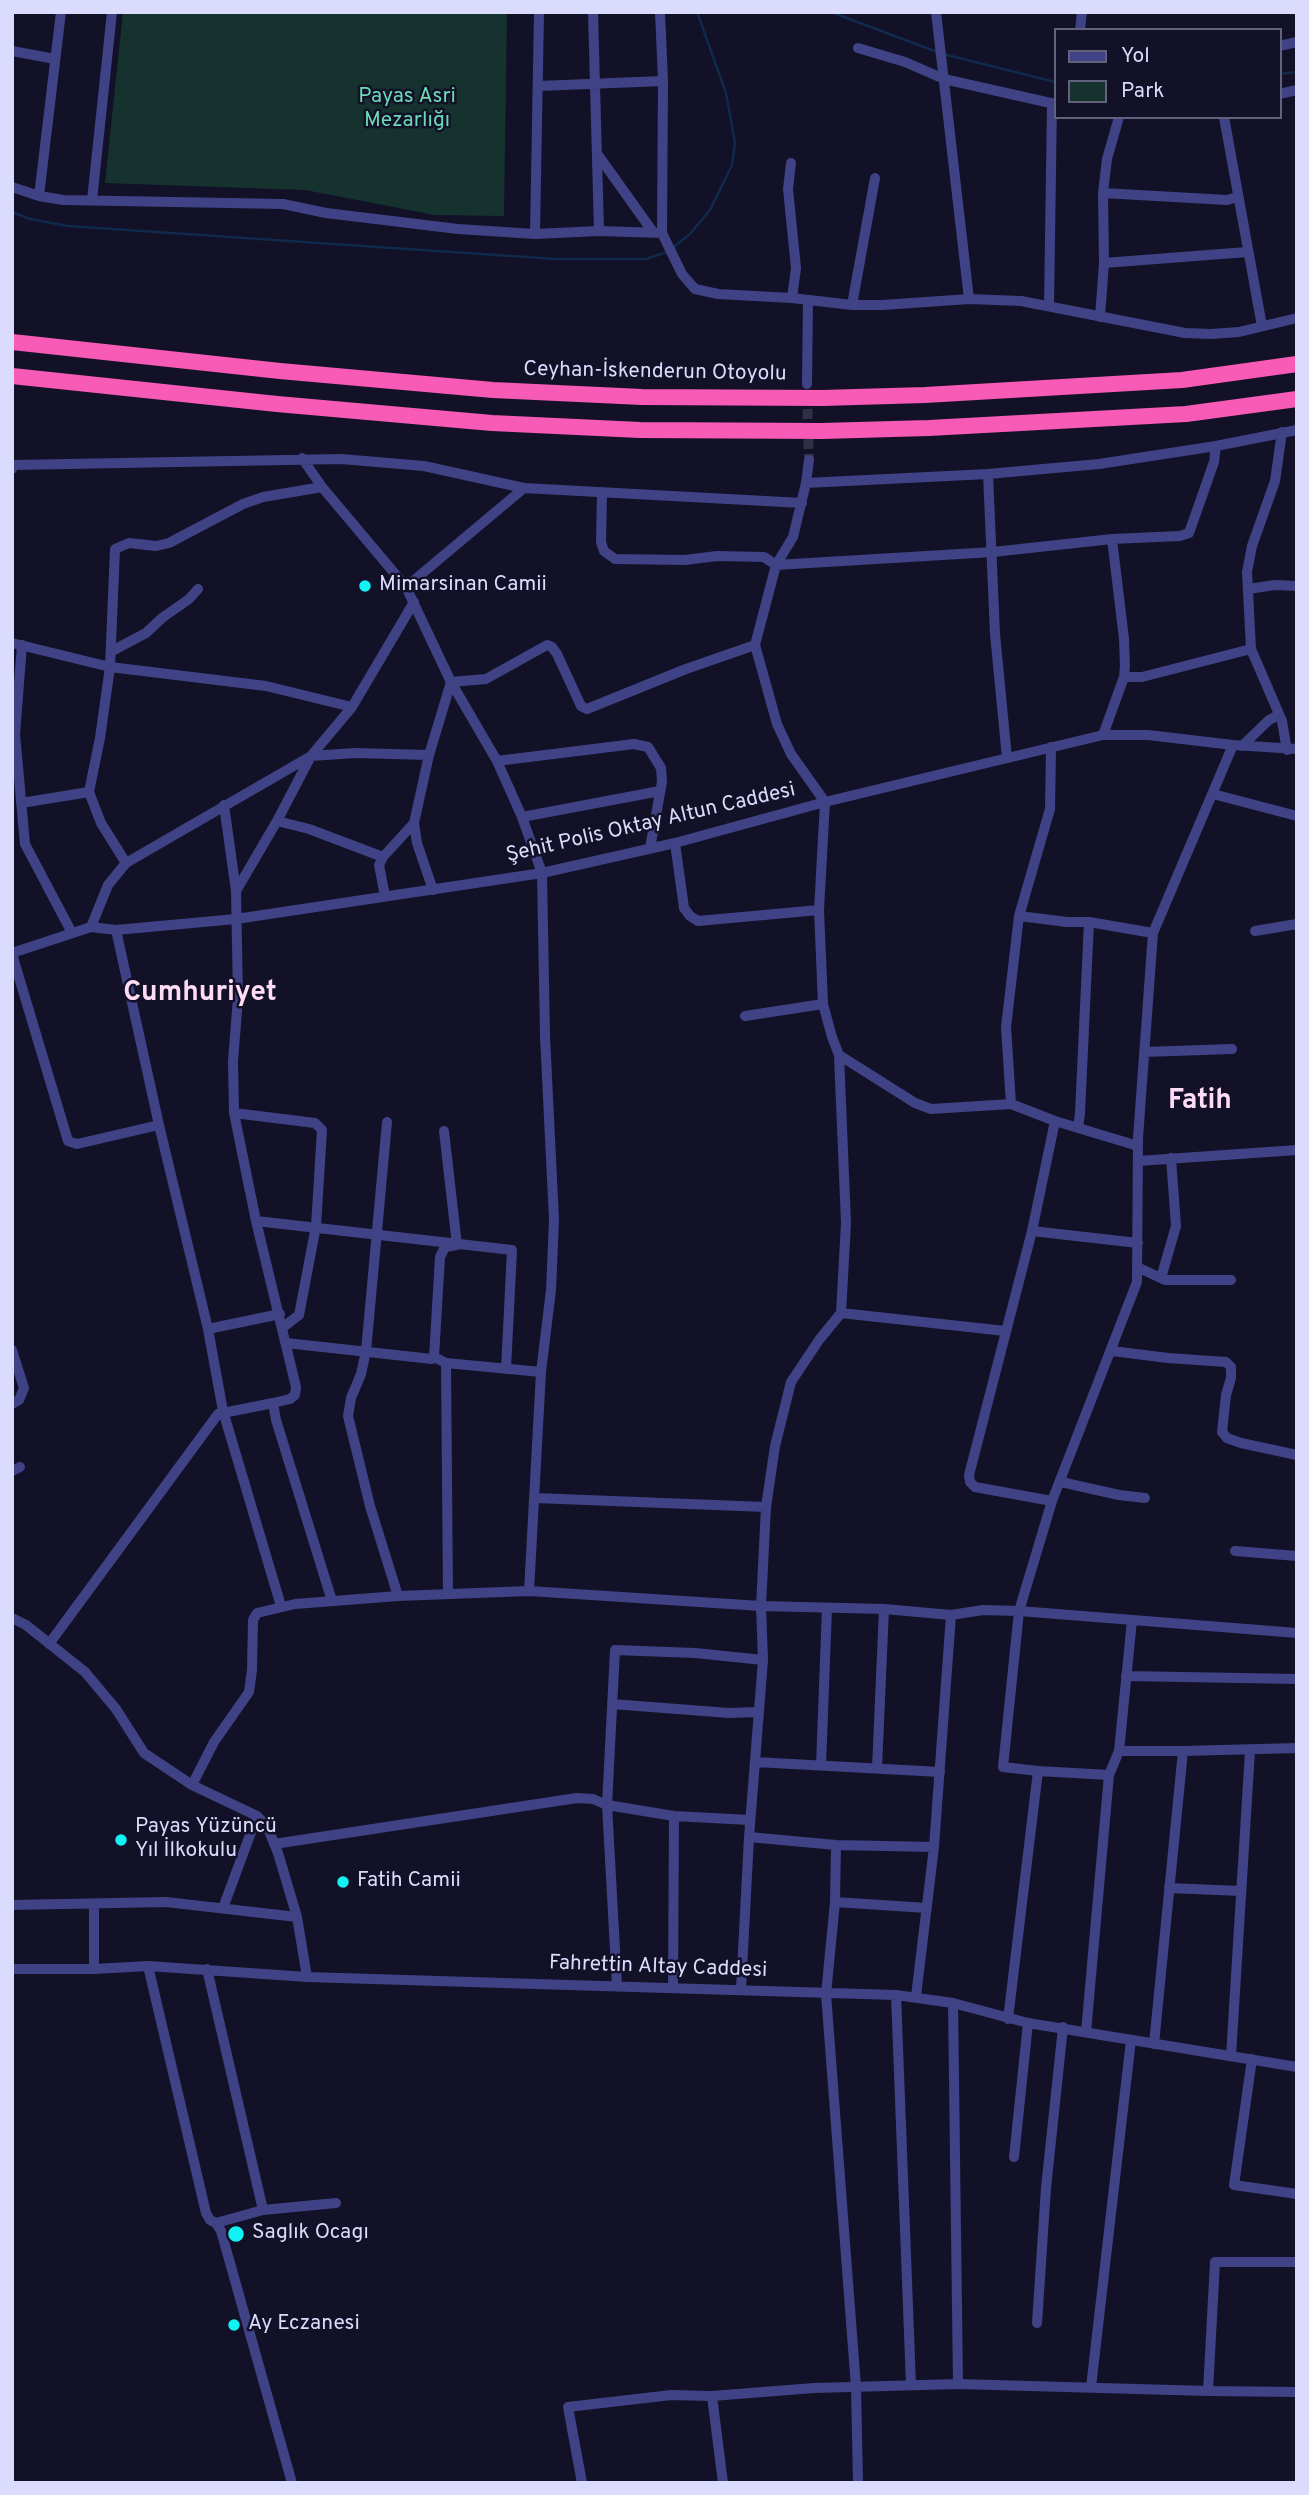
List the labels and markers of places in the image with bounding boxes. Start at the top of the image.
place label: Mimarsinan Camii [379,573,547,599]
marker: Mimarsinan Camii [357,578,373,594]
place label: Payas Yüzüncü Yıl İlkokulu [135,1815,277,1865]
marker: Payas Yüzüncü Yıl İlkokulu [113,1832,129,1848]
place label: Fatih Camii [357,1869,461,1895]
marker: Fatih Camii [335,1874,351,1890]
place label: Saglık Ocagı [252,2221,369,2247]
marker: Saglık Ocagı [226,2224,246,2244]
place label: Ay Eczanesi [248,2312,360,2338]
marker: Ay Eczanesi [226,2317,242,2333]

